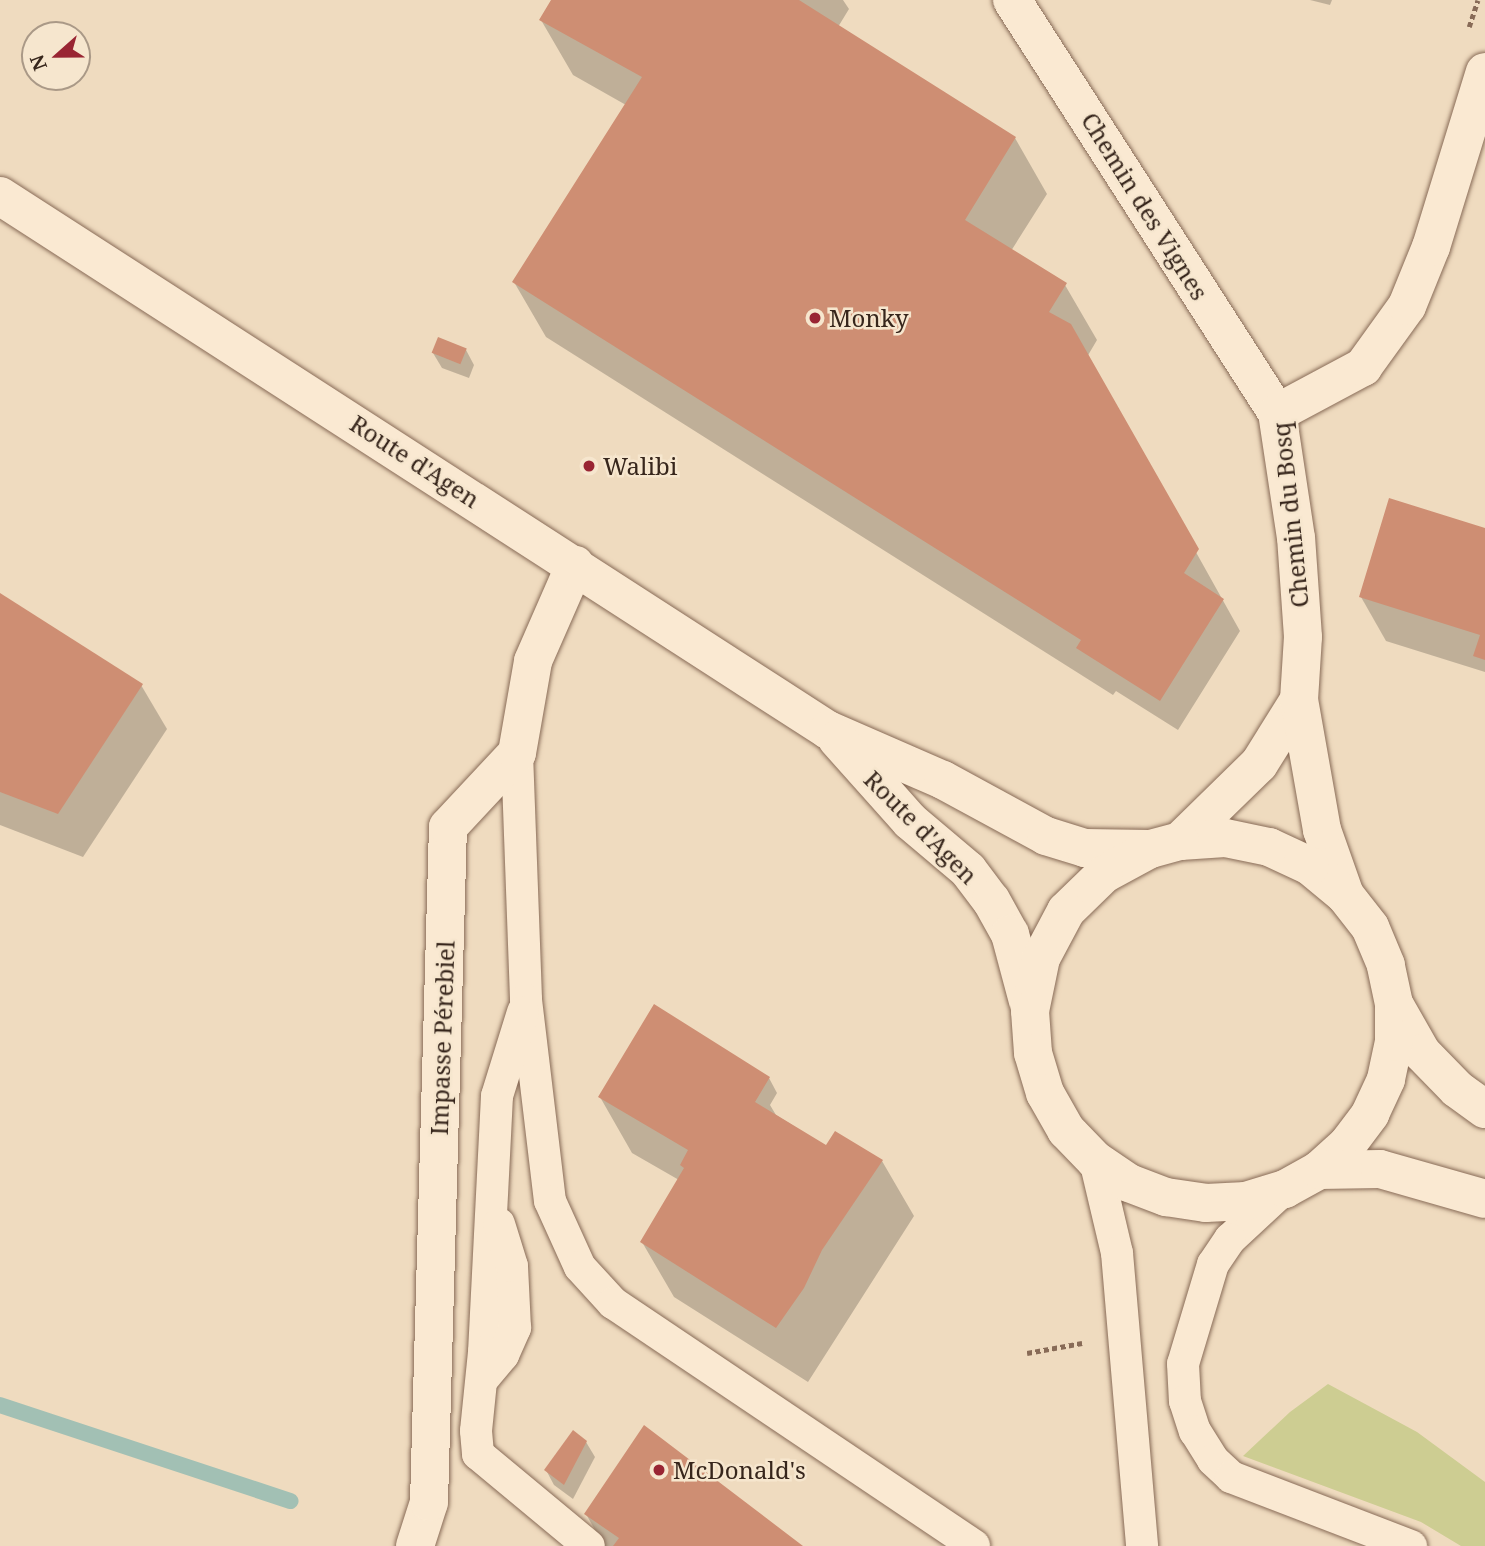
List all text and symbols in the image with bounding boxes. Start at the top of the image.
north arrow [21,21,91,91]
text: N [23,51,53,74]
street label: Chemin des Vignes [1076,107,1214,305]
place label: Monky [829,304,908,332]
marker: Monky [807,310,823,326]
street label: Route d'Agen [345,409,485,513]
street label: Chemin du Bosq [1266,421,1314,609]
place label: Walibi [603,452,677,480]
marker: Walibi [581,458,597,474]
street label: Route d'Agen [858,764,984,890]
street label: Impasse Pérebiel [424,940,460,1136]
place label: McDonald's [673,1456,806,1484]
marker: McDonald's [651,1462,667,1478]

